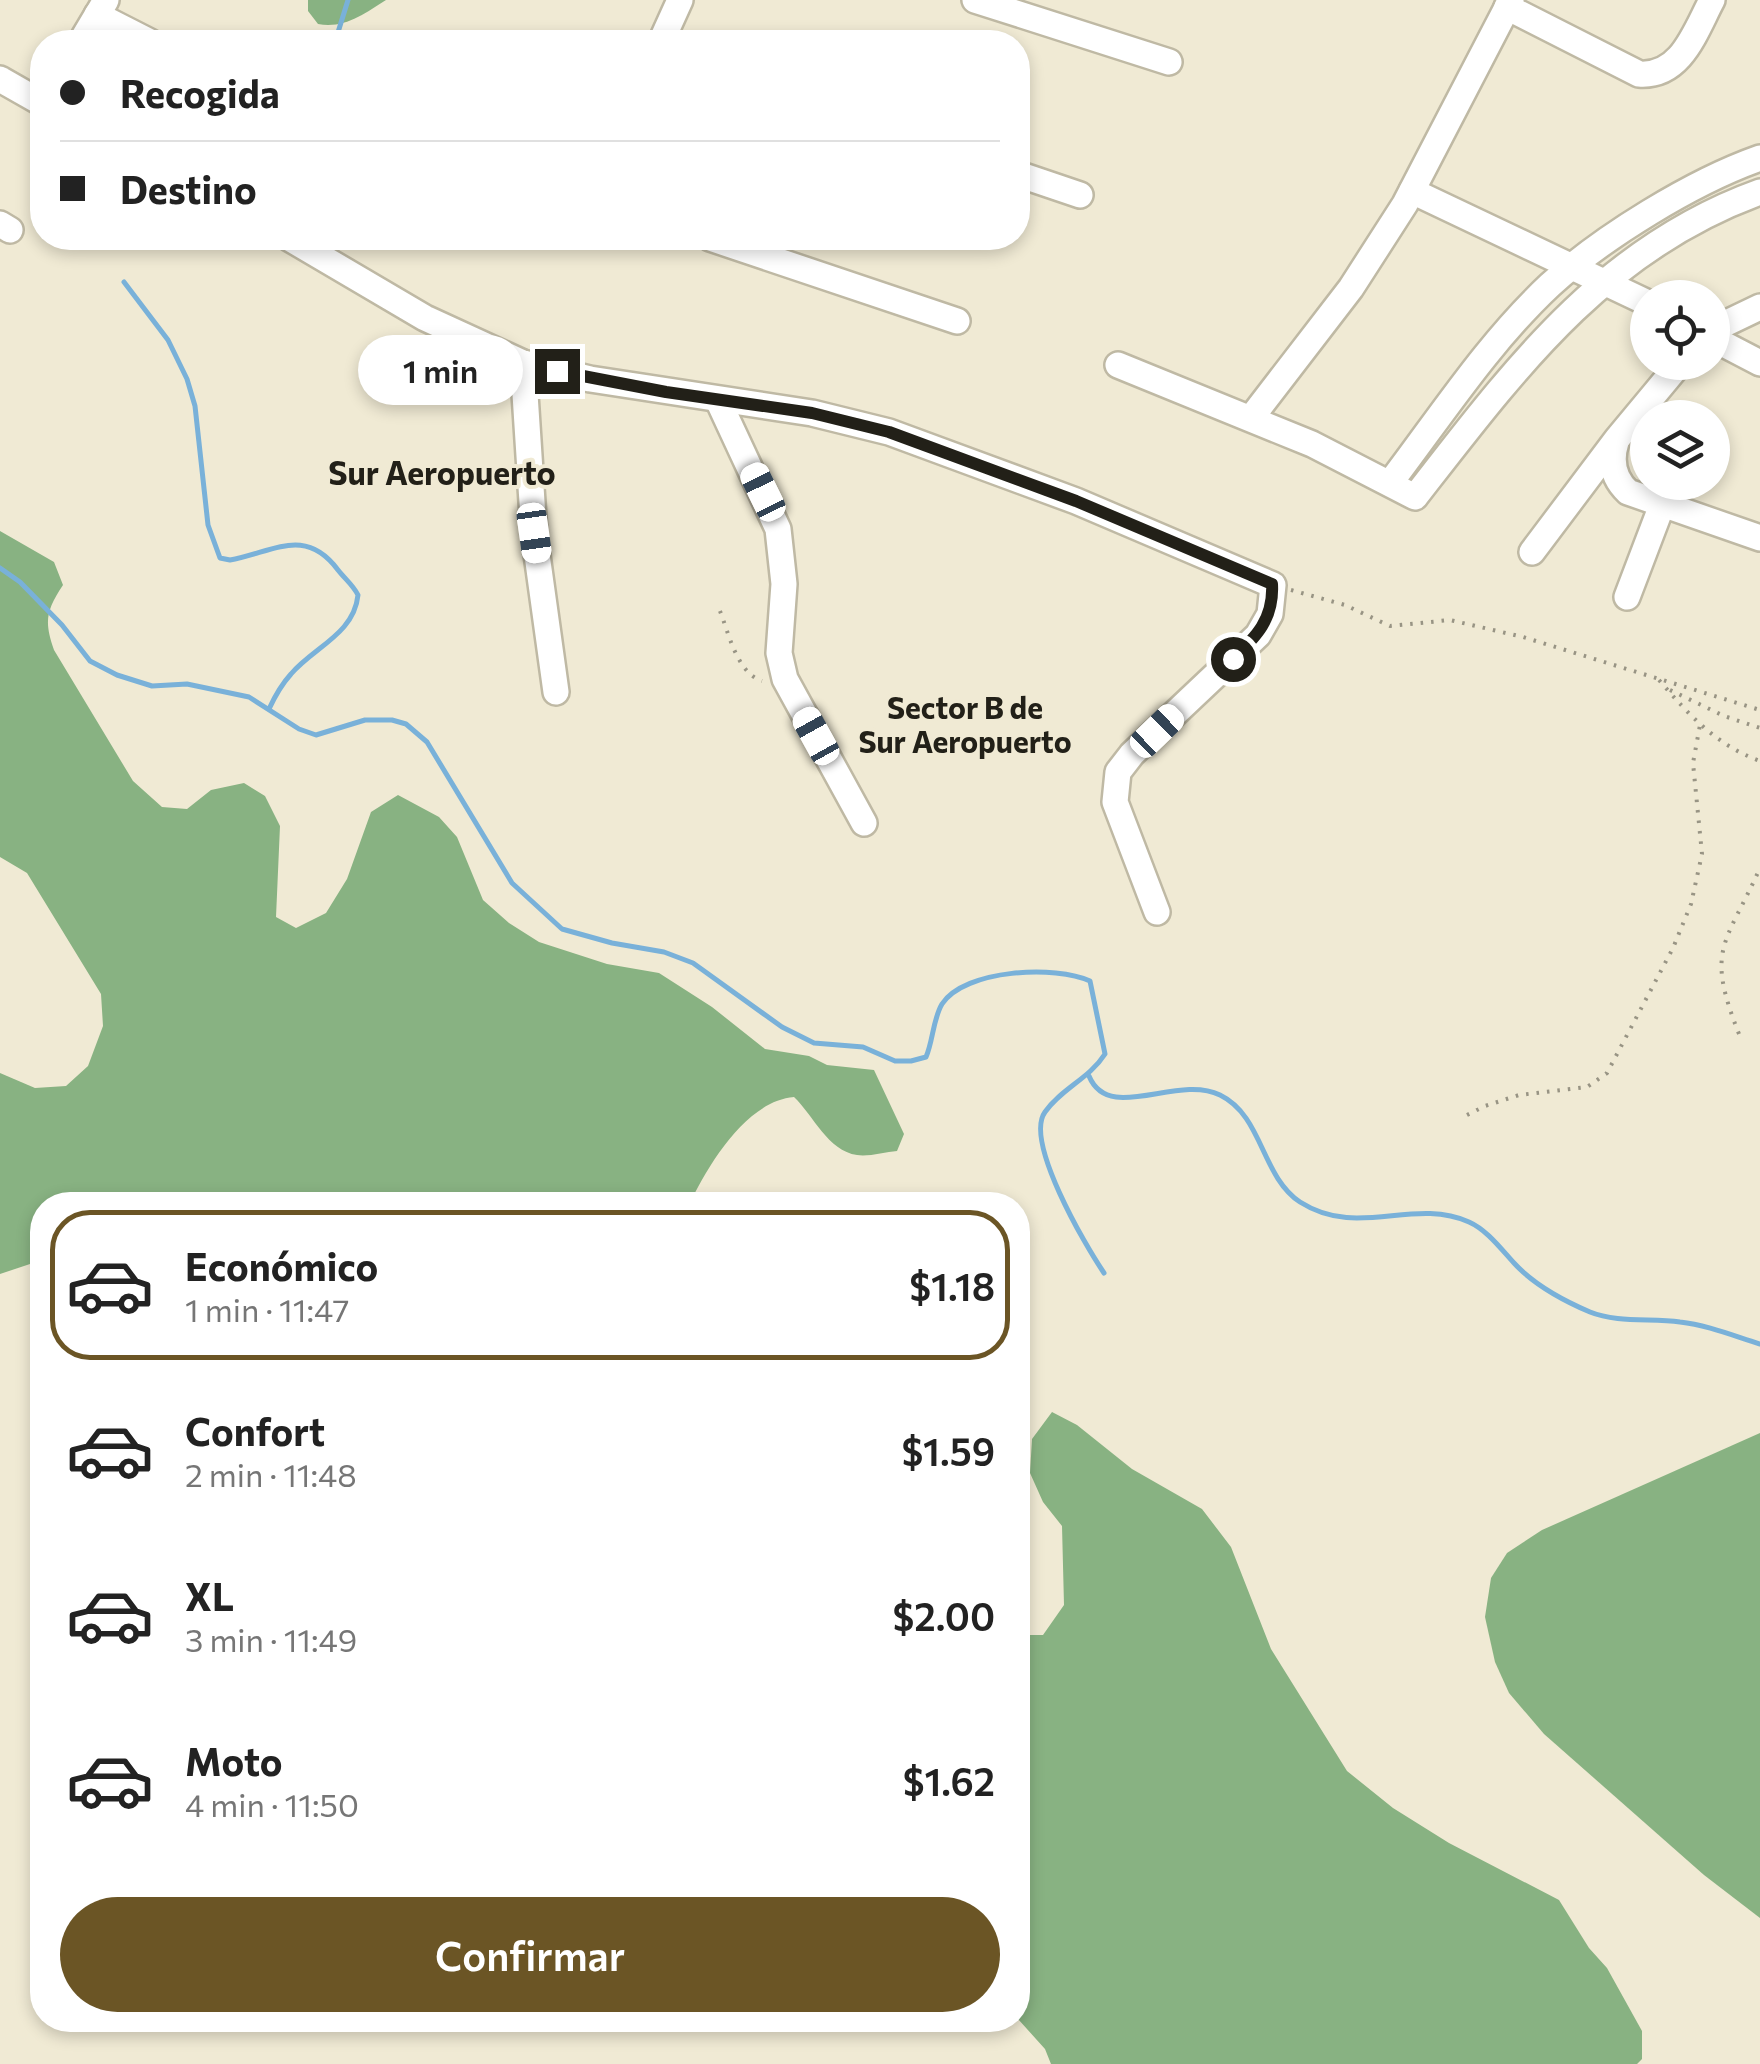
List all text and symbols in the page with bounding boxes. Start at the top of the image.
text: Recogida [120,69,280,116]
text: Destino [120,165,257,212]
map controls [1630,280,1730,500]
button: locate [1630,280,1730,380]
callout: 1 min [357,336,522,406]
route end [535,349,580,394]
text: 1 min [403,350,478,390]
button: layers [1630,400,1730,500]
district label: Sur Aeropuerto [328,452,556,492]
car [736,458,790,526]
car [515,501,553,565]
route start [1211,637,1256,682]
district label: Sector B de Sur Aeropuerto [858,688,1072,759]
car [1125,699,1189,763]
car [788,702,844,770]
icon: car [65,1240,155,1330]
text: Económico [185,1242,378,1289]
text: $1.18 [909,1262,995,1309]
text: 1 min · 11:47 [185,1289,349,1329]
icon: car [65,1405,155,1495]
text: Confort [185,1407,325,1454]
text: $1.59 [901,1427,995,1474]
text: 2 min · 11:48 [185,1454,357,1494]
icon: car [65,1570,155,1660]
text: XL [185,1572,234,1619]
text: $2.00 [893,1592,995,1639]
text: 3 min · 11:49 [185,1619,357,1659]
icon: car [65,1735,155,1825]
text: Moto [185,1737,283,1784]
text: $1.62 [903,1757,995,1804]
text: 4 min · 11:50 [185,1784,359,1824]
button: Confirmar [60,1897,1000,2012]

